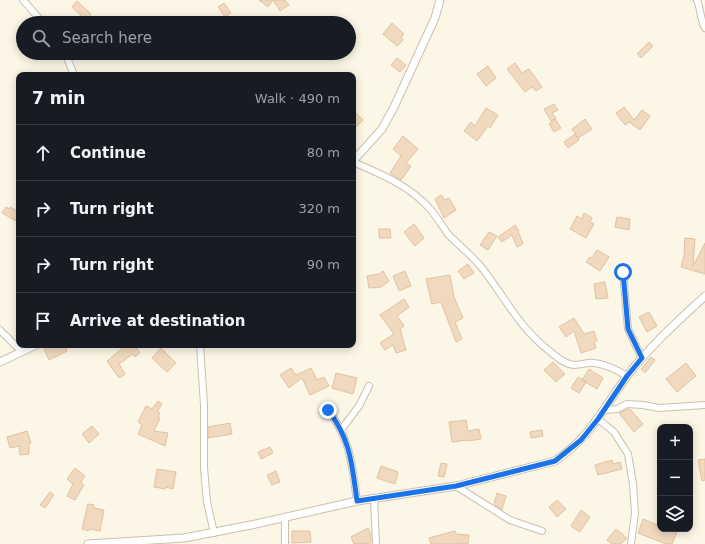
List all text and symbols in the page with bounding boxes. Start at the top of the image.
search box [16,16,356,60]
icon: search [30,27,52,49]
text: Search here [62,29,152,47]
text: 7 min [32,88,85,108]
text: Walk · 490 m [255,91,340,106]
icon: ahead [32,142,54,164]
text: Continue [70,144,146,162]
text: 80 m [307,145,340,160]
icon: right [32,198,54,220]
text: Turn right [70,200,154,218]
text: 320 m [298,201,340,216]
icon: right [32,254,54,276]
text: Turn right [70,256,154,274]
text: 90 m [307,257,340,272]
route start [614,263,632,281]
icon: arrive [32,310,54,332]
text: Arrive at destination [70,312,245,330]
route end [319,401,337,419]
map controls [657,424,693,532]
button: + [657,424,693,460]
button: − [657,460,693,496]
button: layers [657,496,693,532]

